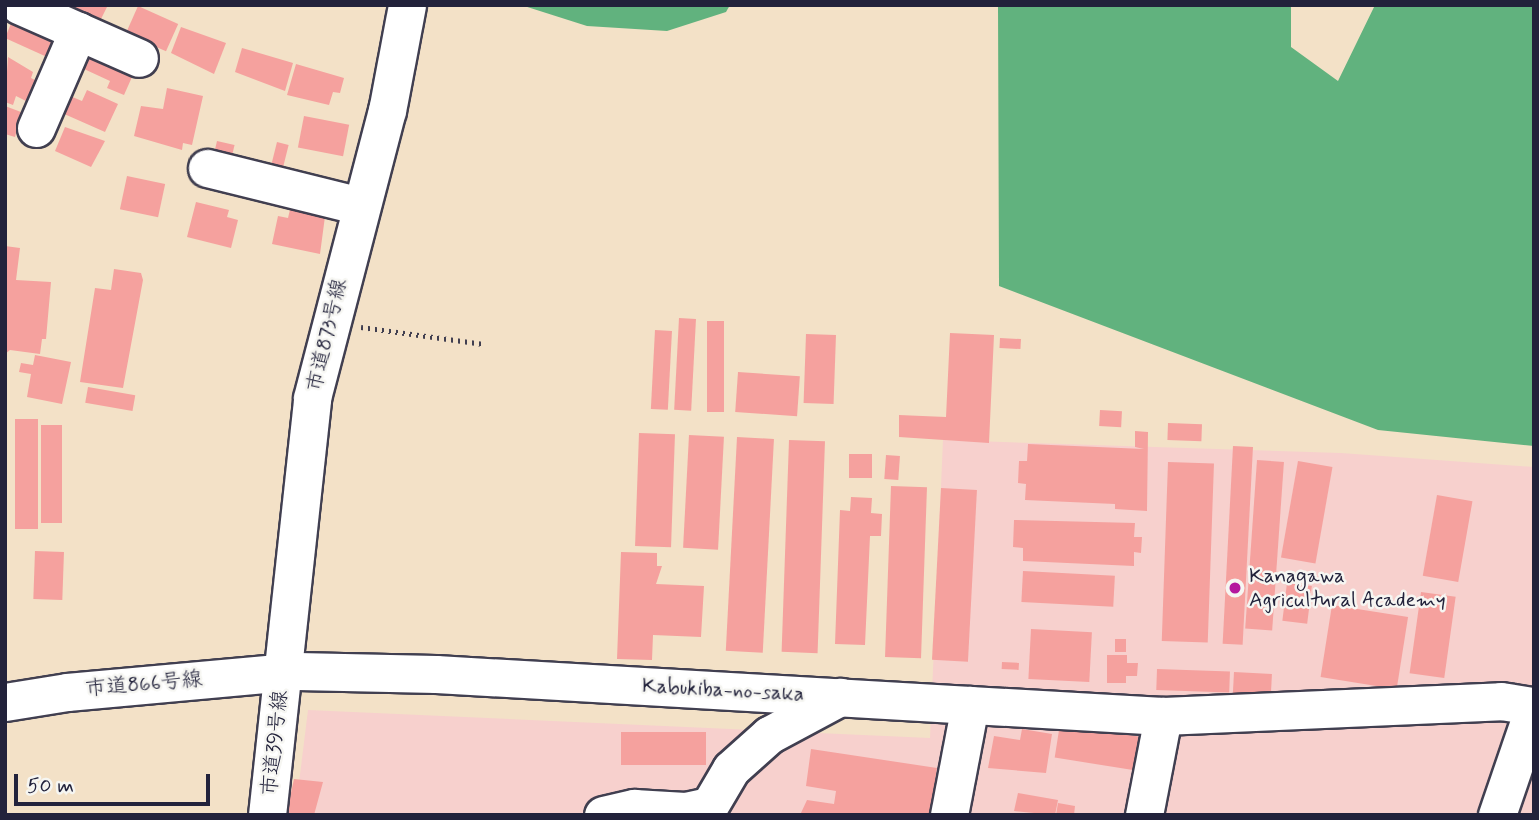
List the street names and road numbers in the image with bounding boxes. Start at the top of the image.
street label: 市道873号線 [302,276,352,394]
street label: 市道866号線 [84,666,204,702]
street label: Kabukiba-no-saka [641,673,805,707]
street label: 市道39号線 [257,689,293,797]

